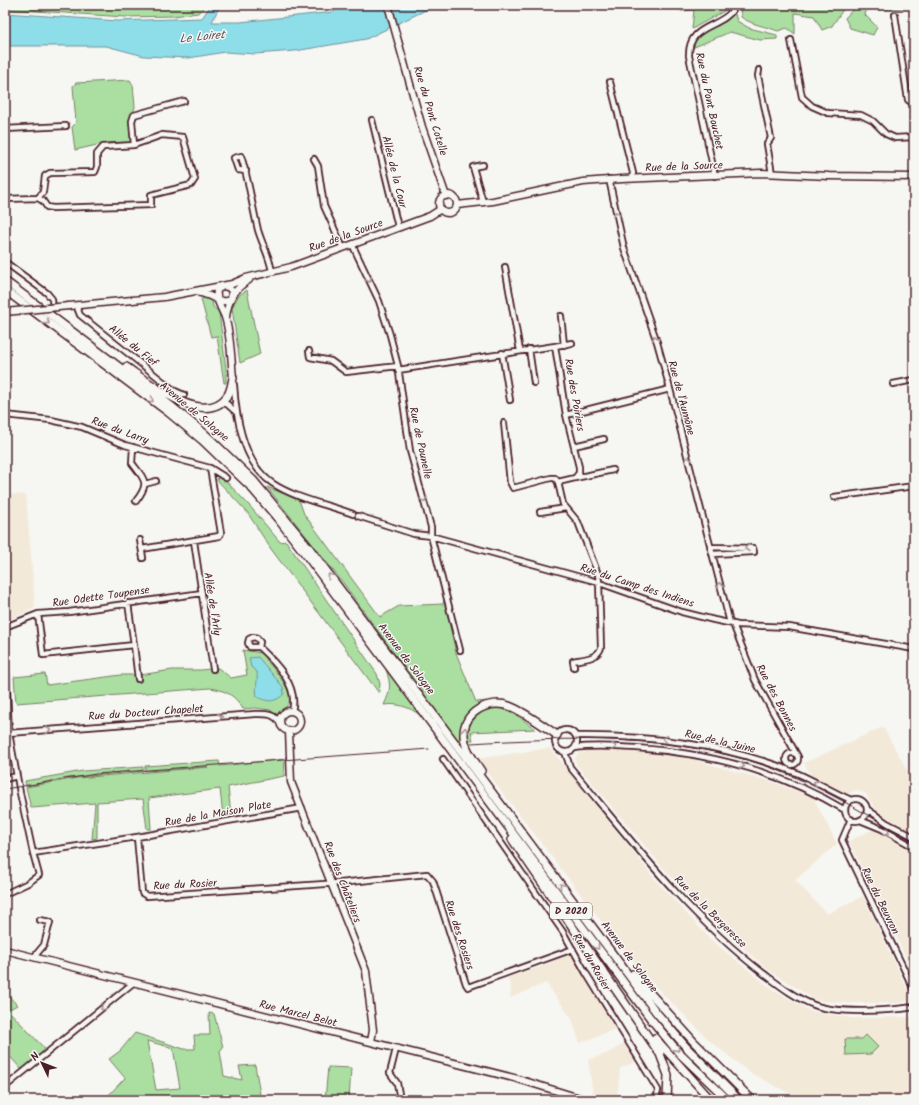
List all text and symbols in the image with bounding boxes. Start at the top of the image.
water label: Le Loiret [178,25,228,49]
street label: Rue du Pont Bouchet [690,51,728,152]
street label: Rue du Pont Cotelle [408,64,452,158]
street label: Allée de la Cour [376,134,412,211]
street label: Rue de la Source [645,157,723,177]
one-way arrow [613,211,621,217]
street label: Rue de la Source [306,214,386,258]
one-way arrow [364,275,372,283]
one-way arrow [43,317,50,324]
street label: Allée du Fief [104,320,163,373]
one-way arrow [651,335,660,342]
street label: Rue des Poiriers [559,357,589,433]
street label: Rue de l'Aumône [662,359,700,437]
street label: Avenue de Sologne [155,377,233,447]
one-way arrow [147,395,154,402]
street label: Rue de Pounelle [404,405,436,481]
street label: Rue du Larry [89,412,152,450]
one-way arrow [684,456,692,463]
one-way arrow [419,496,428,503]
one-way arrow [743,544,749,552]
street label: Rue du Camp des Indiens [578,559,697,613]
street label: Allée de l'Arly [198,571,226,638]
one-way arrow [327,573,334,580]
street label: Rue Odette Toupense [51,581,151,613]
one-way arrow [716,582,724,589]
street label: Avenue de Sologne [373,619,439,699]
street label: Rue des Bonnes [751,661,801,735]
street label: Rue du Docteur Chapelet [88,700,205,726]
one-way arrow [217,713,223,722]
one-way arrow [45,725,51,734]
street label: Rue de la Juine [683,725,757,759]
one-way arrow [461,727,470,734]
one-way arrow [662,735,668,744]
one-way arrow [611,743,617,751]
one-way arrow [739,761,746,769]
one-way arrow [813,780,820,788]
street label: Rue de la Maison Plate [163,796,273,832]
one-way arrow [883,828,891,835]
street label: Rue des Châteliers [318,839,366,926]
street label: Rue du Beuvron [856,864,904,938]
street label: Rue de la Bergeresse [669,871,751,953]
street label: Rue du Rosier [153,874,219,896]
one-way arrow [560,884,567,891]
street label: Rue des Rosiers [439,898,479,973]
road number: D 2020 [550,903,592,919]
street label: Avenue de Sologne [596,917,662,997]
street label: Rue du Rosier [567,930,615,995]
one-way arrow [592,942,599,949]
street label: Rue Marcel Belot [257,996,339,1033]
one-way arrow [100,1003,108,1010]
north arrow [22,1043,62,1083]
one-way arrow [672,1045,679,1052]
text: N [26,1048,44,1066]

